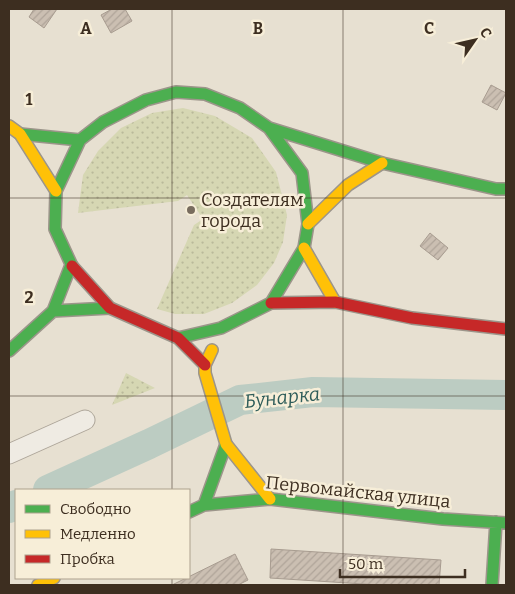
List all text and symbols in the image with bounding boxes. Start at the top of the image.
north arrow [450,15,500,65]
text: A [80,19,92,38]
text: B [253,19,263,38]
text: C [424,19,434,38]
text: С [476,25,495,42]
text: 1 [26,90,33,109]
place label: Создателям города [201,189,304,232]
marker: Создателям города [185,204,197,216]
text: 2 [24,288,34,307]
water label: Бунарка [243,382,321,413]
street label: Первомайская улица [265,471,452,513]
legend [15,489,190,579]
text: Свободно [60,500,131,518]
text: Медленно [60,525,136,543]
scale bar [340,546,465,578]
text: Пробка [60,550,115,568]
text: 50 m [348,555,384,573]

